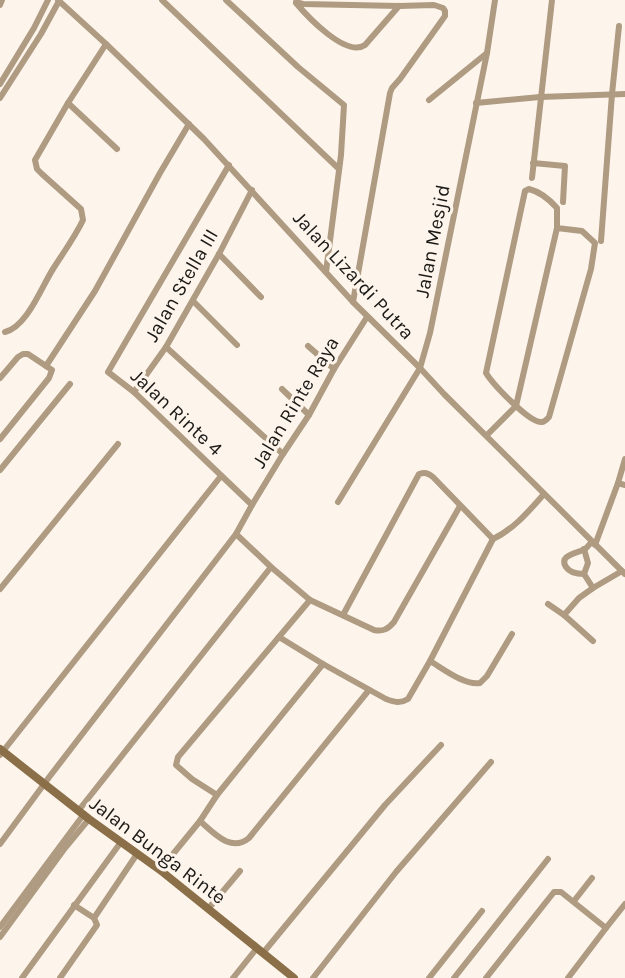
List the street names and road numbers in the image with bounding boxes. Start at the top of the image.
street label: Jalan Mesjid [410,183,455,299]
street label: Jalan Lizardi Putra [288,206,419,344]
street label: Jalan Stella III [140,225,223,346]
street label: Jalan Rinte Raya [247,333,344,472]
street label: Jalan Rinte 4 [126,364,227,461]
street label: Jalan Bunga Rinte [85,792,230,909]

